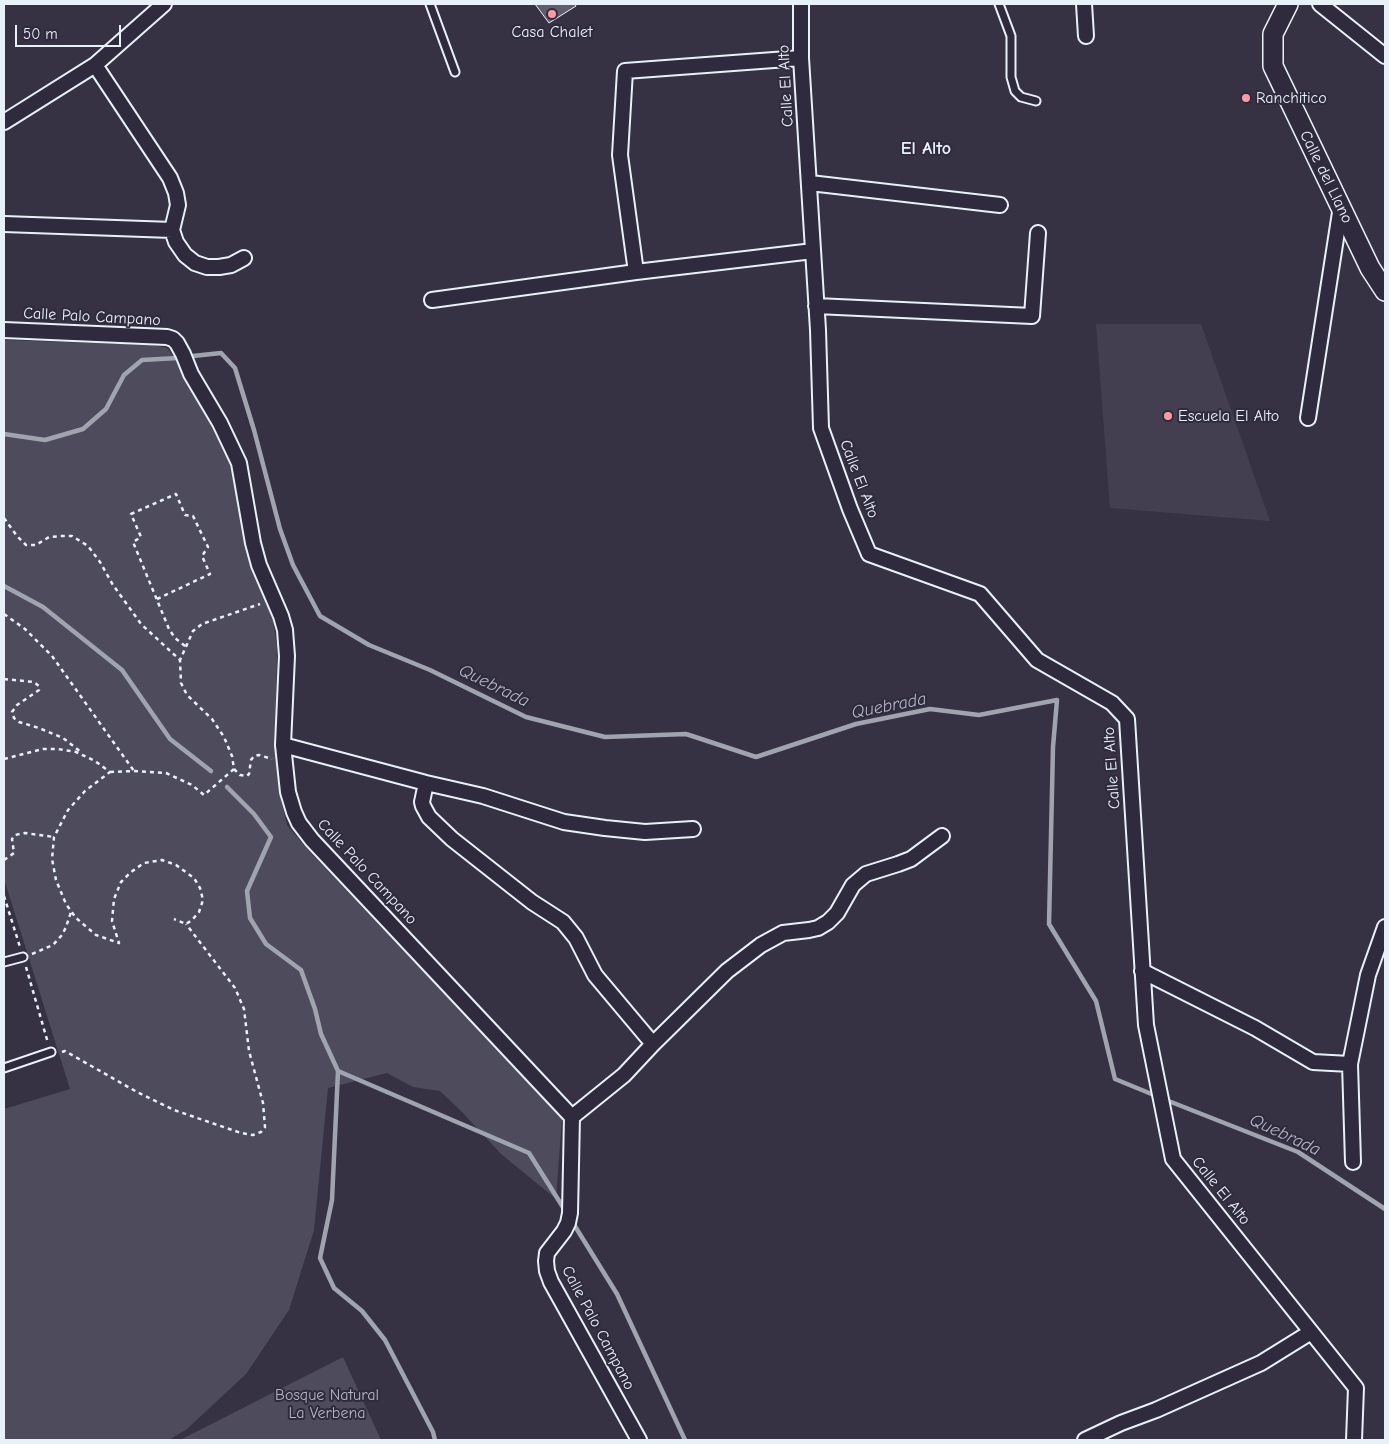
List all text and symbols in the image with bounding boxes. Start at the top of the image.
marker: Casa Chalet [546,8,558,20]
scale bar [18,15,124,47]
place label: Casa Chalet [511,22,593,42]
text: 50 m [23,25,58,43]
street label: Calle El Alto [774,44,798,128]
place label: Ranchitico [1256,88,1327,108]
marker: Ranchitico [1240,92,1252,104]
street label: Calle del Llano [1295,127,1357,227]
district label: El Alto [901,138,951,160]
street label: Calle Palo Campano [23,304,161,330]
place label: Escuela El Alto [1178,406,1279,426]
marker: Escuela El Alto [1162,410,1174,422]
street label: Calle El Alto [835,437,883,521]
water label: Quebrada [455,660,533,712]
water label: Quebrada [850,688,928,724]
street label: Calle El Alto [1100,726,1124,810]
street label: Calle Palo Campano [313,815,421,929]
water label: Quebrada [1246,1109,1324,1161]
street label: Calle El Alto [1188,1153,1254,1229]
street label: Calle Palo Campano [557,1263,639,1393]
park label: Bosque Natural La Verbena [275,1385,379,1423]

